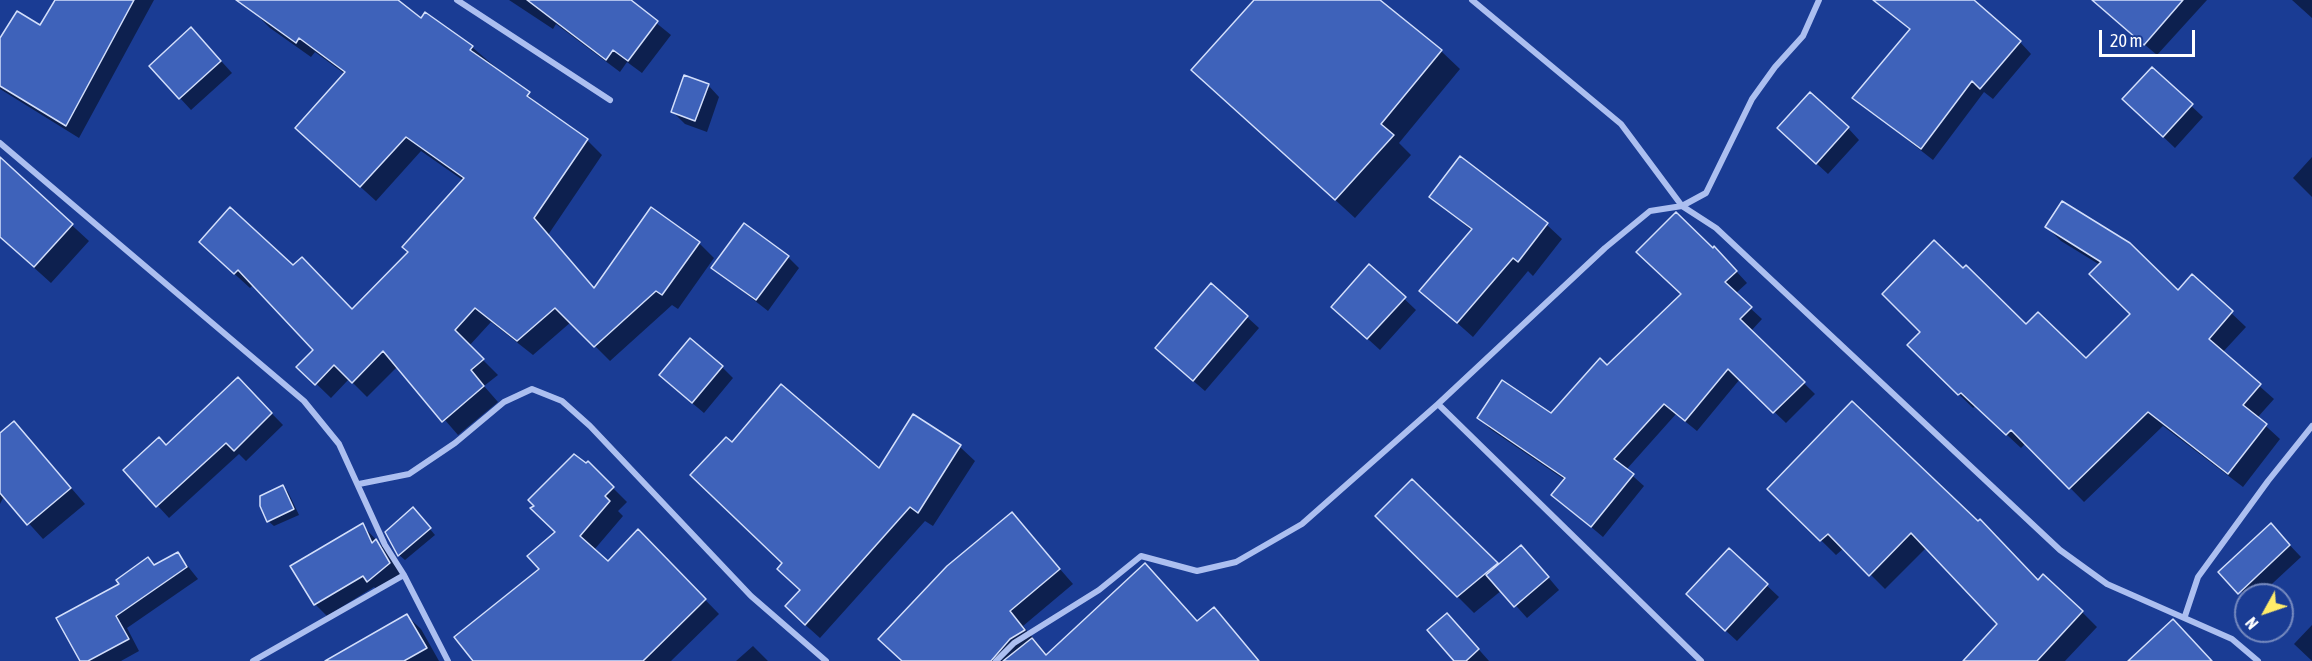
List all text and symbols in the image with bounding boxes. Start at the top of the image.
scale bar [2102,18,2198,56]
text: 20 m [2110,30,2142,51]
north arrow [2234,583,2294,643]
text: N [2242,614,2262,633]

